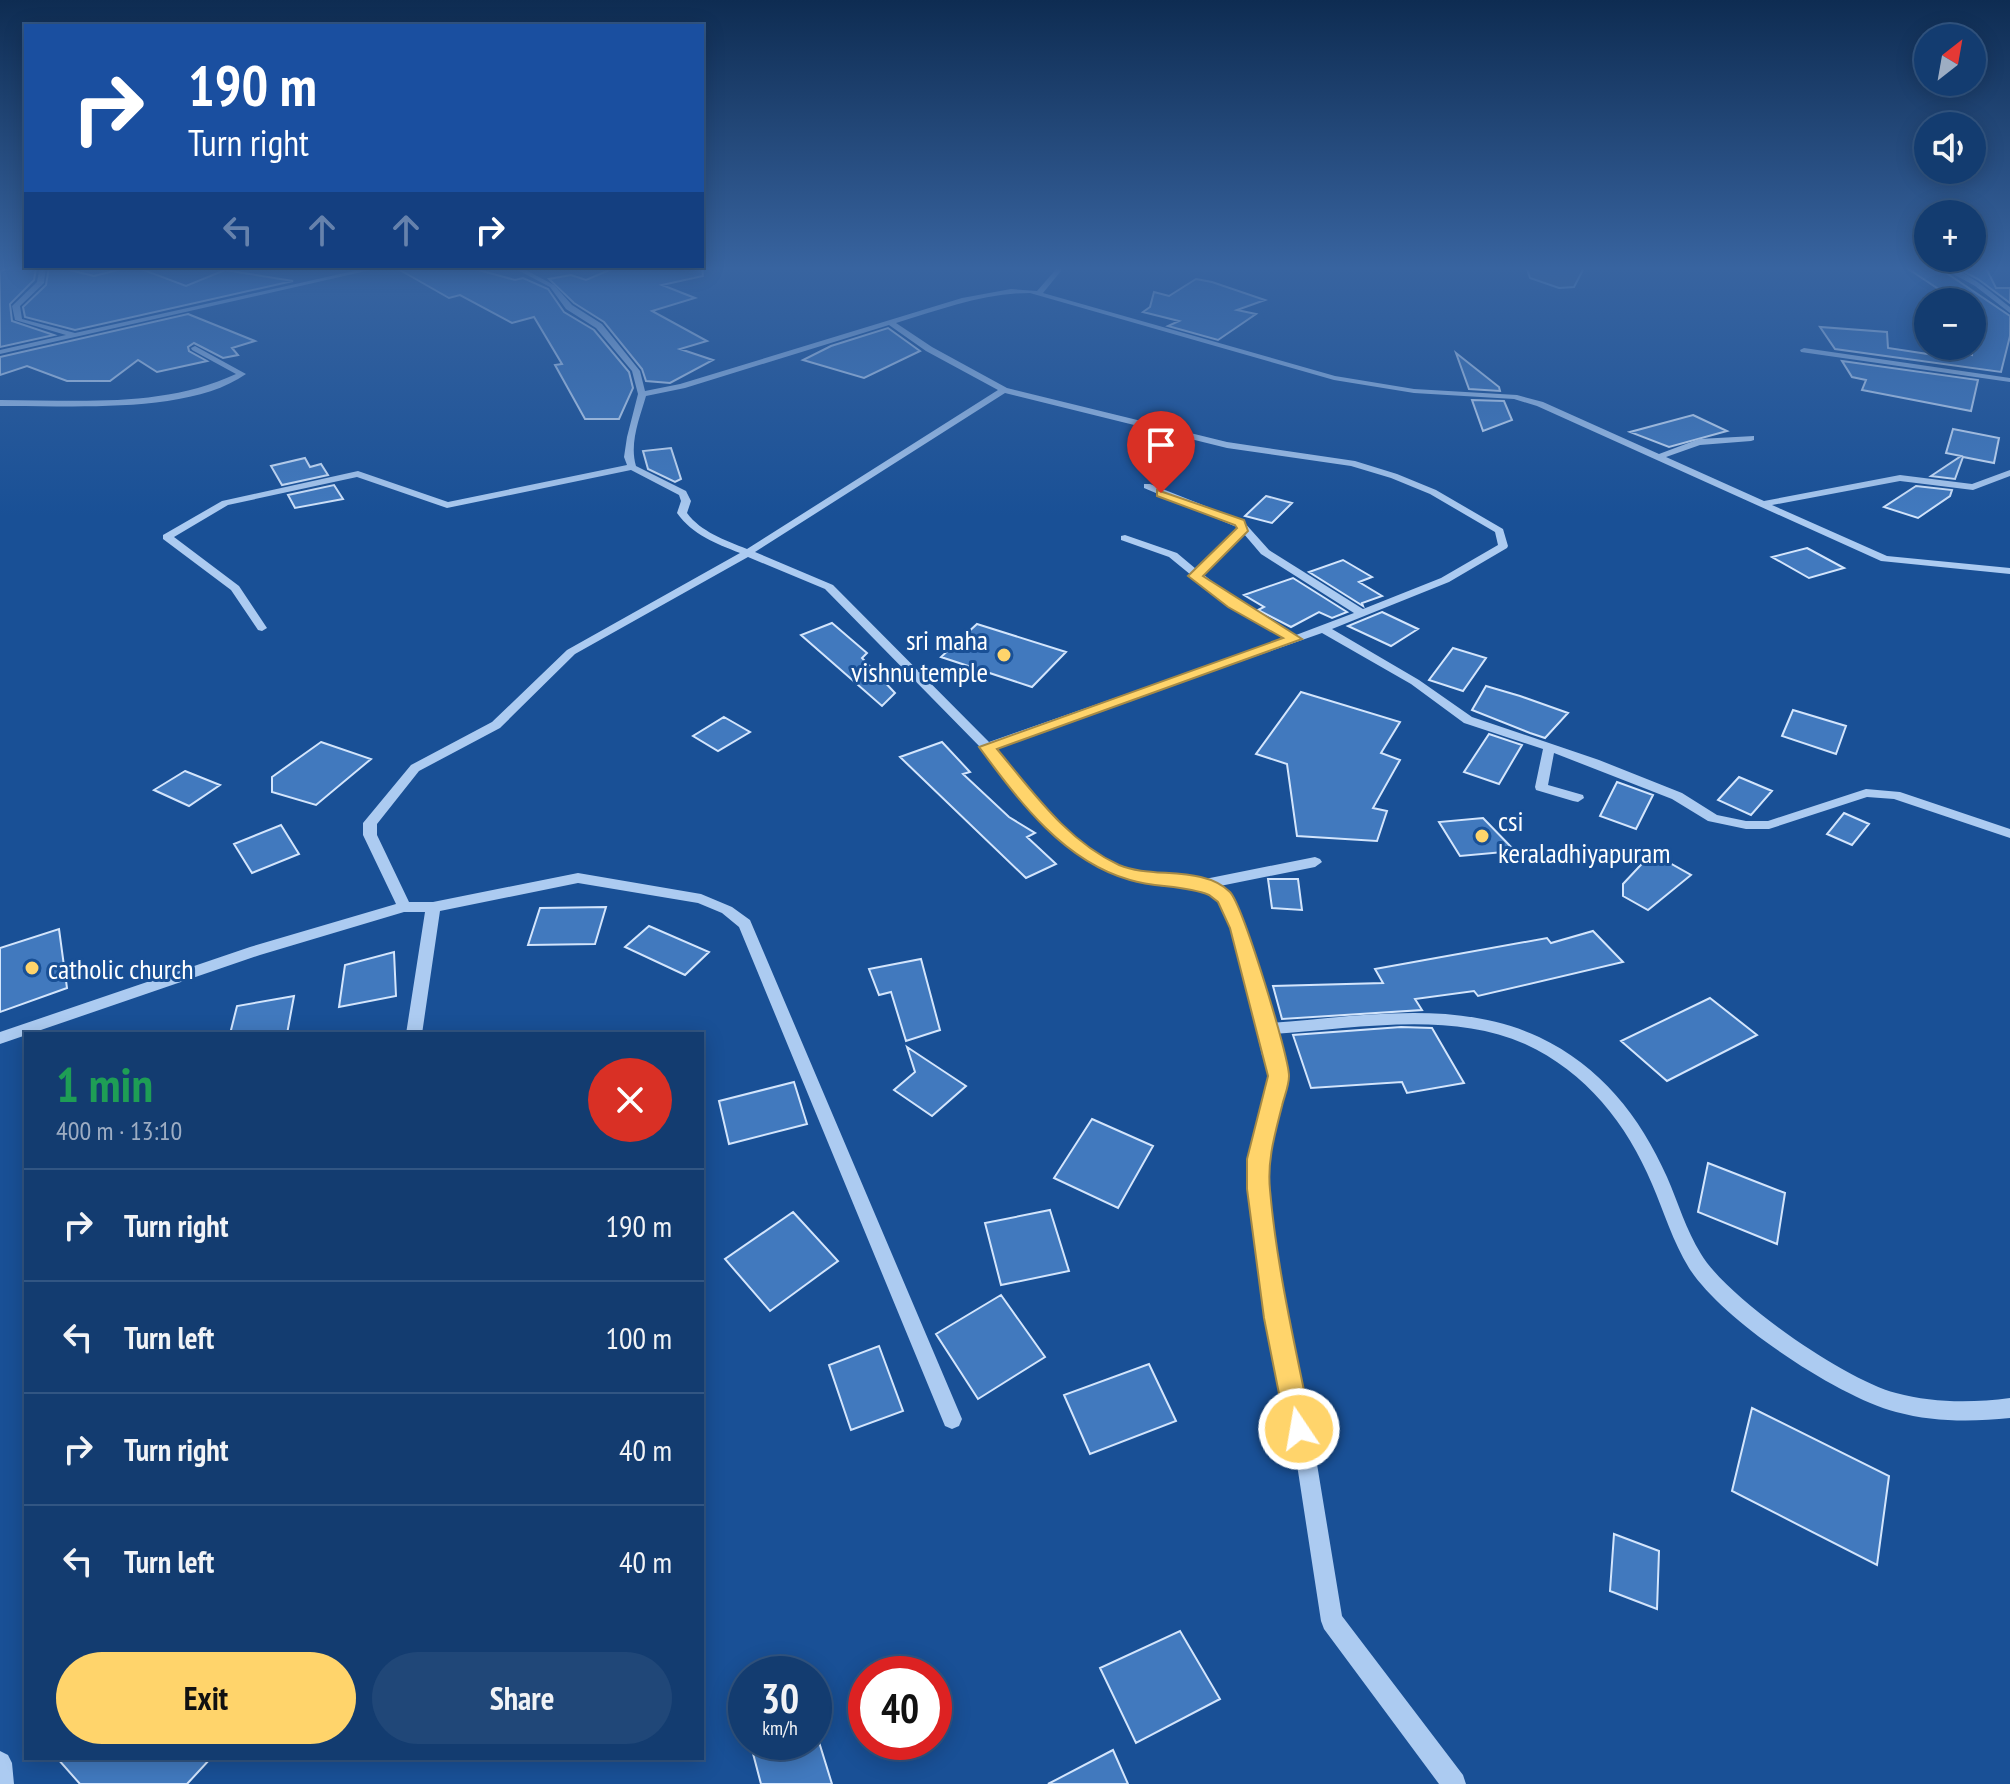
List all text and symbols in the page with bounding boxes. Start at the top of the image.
north arrow [1914,24,1986,96]
map controls [1914,24,1986,360]
text: 190 m [188,49,317,121]
icon: right [56,56,160,160]
button: sound [1914,112,1986,184]
text: Turn right [188,119,309,166]
button: + [1914,200,1986,272]
icon: left [216,208,260,252]
icon: ahead [300,208,344,252]
icon: ahead [384,208,428,252]
icon: right [468,208,512,252]
button: − [1914,288,1986,360]
pin [1127,411,1195,493]
icon: arrive [1139,423,1183,467]
place label: sri maha vishnu temple [851,621,988,690]
marker: sri maha vishnu temple [995,646,1013,664]
place label: csi keraladhiyapuram [1498,802,1670,871]
marker: csi keraladhiyapuram [1473,827,1491,845]
place label: catholic church [48,950,194,987]
marker: catholic church [23,959,41,977]
text: 1 min [56,1053,153,1115]
button: close [588,1058,672,1142]
text: 400 m · 13:10 [56,1114,182,1147]
icon: right [56,1203,100,1247]
text: Turn right [124,1206,228,1245]
text: 190 m [606,1206,672,1245]
icon: left [56,1315,100,1359]
text: Turn left [124,1318,214,1357]
text: 100 m [606,1318,672,1357]
position arrow [1257,1387,1341,1471]
icon: right [56,1427,100,1471]
text: Turn right [124,1430,228,1469]
text: 40 m [619,1430,672,1469]
icon: left [56,1539,100,1583]
text: Turn left [124,1542,214,1581]
text: 40 m [619,1542,672,1581]
button: Exit [56,1652,356,1744]
button: Share [372,1652,672,1744]
speed limit sign: 40 [848,1656,952,1760]
text: 30 [761,1672,799,1724]
text: km/h [762,1715,798,1741]

